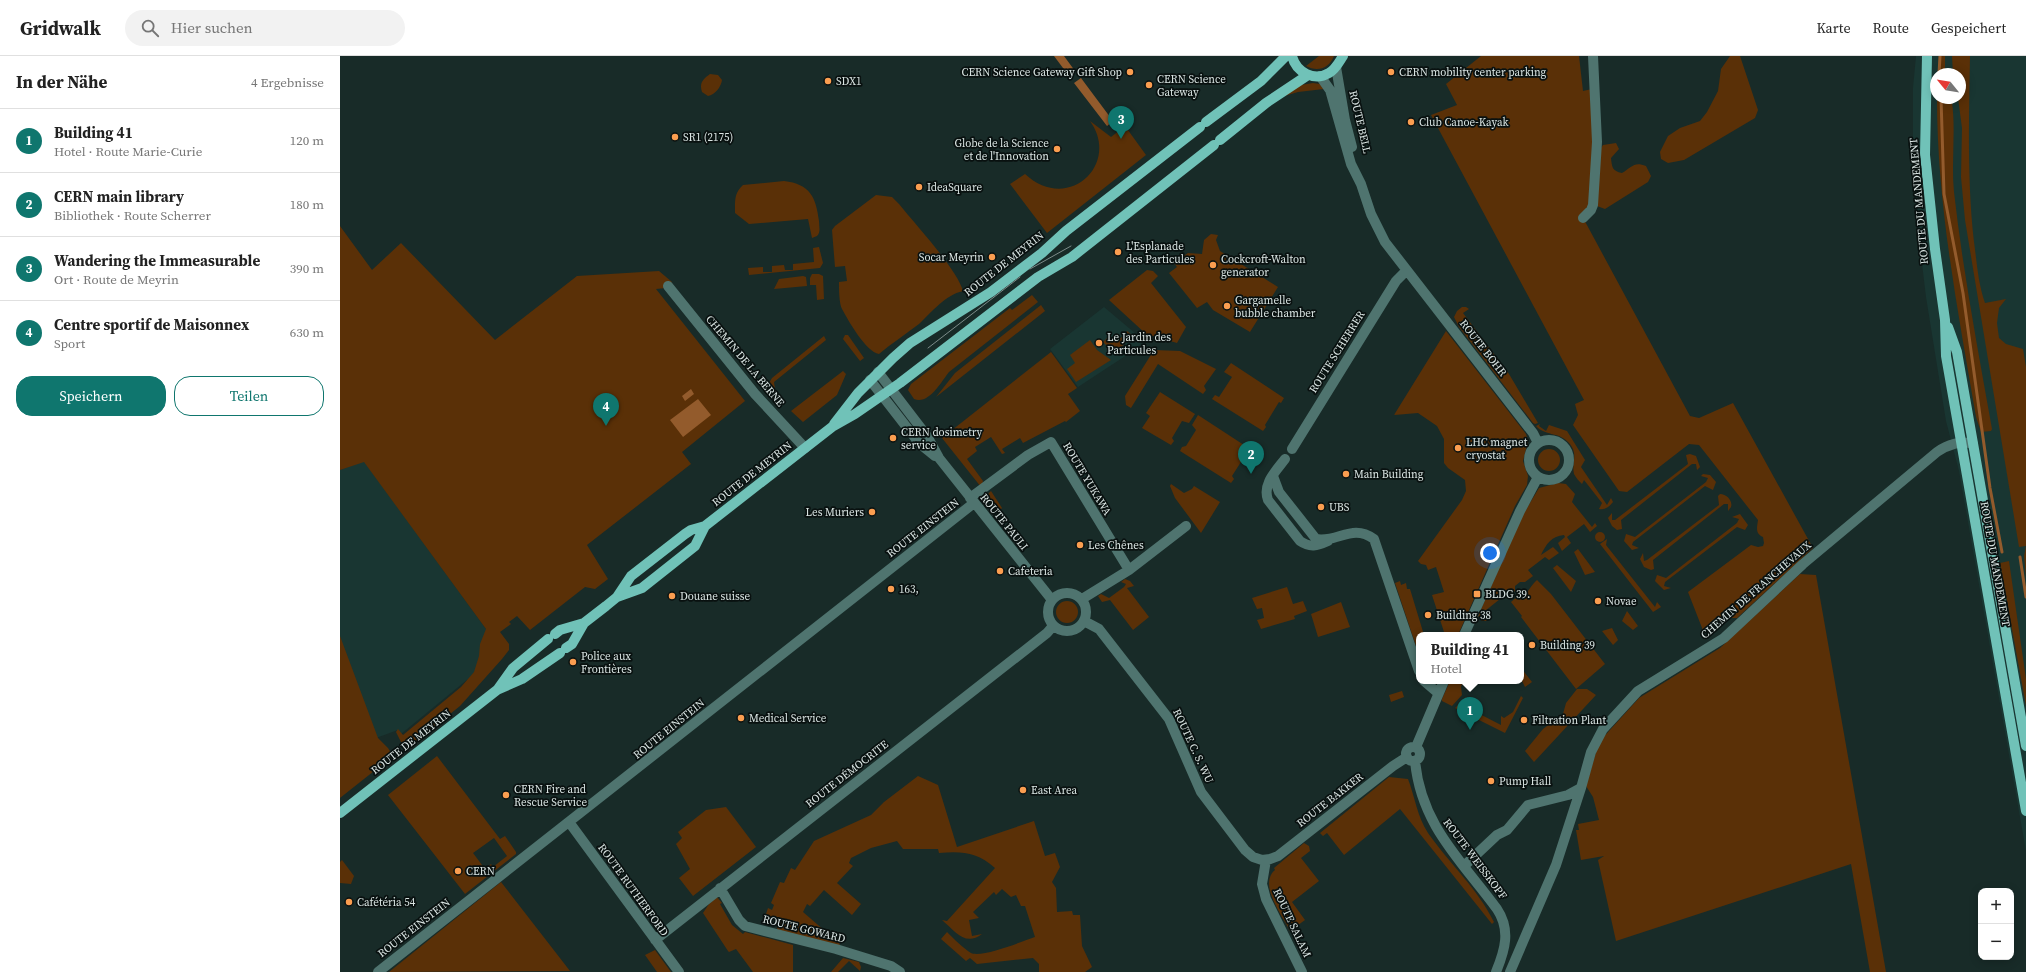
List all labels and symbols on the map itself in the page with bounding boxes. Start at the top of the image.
place label: CERN Science Gateway Gift Shop [962,65,1122,80]
place label: CERN mobility center parking [1399,65,1547,80]
marker: CERN Science Gateway Gift Shop [1125,67,1135,77]
marker: CERN mobility center parking [1386,67,1396,77]
north arrow [1930,68,1966,104]
place label: CERN Science Gateway [1157,72,1226,100]
place label: SDX1 [836,74,862,89]
marker: SDX1 [823,76,833,86]
marker: CERN Science Gateway [1144,80,1154,90]
street label: ROUTE BELL [1345,89,1375,155]
pin: 3 [1108,106,1134,139]
place label: Club Canoe-Kayak [1419,115,1510,130]
marker: Club Canoe-Kayak [1406,117,1416,127]
place label: SR1 (2175) [683,130,733,145]
marker: SR1 (2175) [670,132,680,142]
place label: Globe de la Science et de l'Innovation [954,136,1049,164]
street label: ROUTE DU MANDEMENT [1906,137,1932,265]
marker: Globe de la Science et de l'Innovation [1052,144,1062,154]
place label: IdeaSquare [927,180,982,195]
marker: IdeaSquare [914,182,924,192]
street label: ROUTE DE MEYRIN [961,228,1047,300]
place label: L'Esplanade des Particules [1126,239,1195,267]
marker: L'Esplanade des Particules [1113,247,1123,257]
place label: Socar Meyrin [919,250,984,265]
marker: Socar Meyrin [987,252,997,262]
place label: Cockcroft-Walton generator [1221,252,1306,280]
marker: Cockcroft-Walton generator [1208,260,1218,270]
place label: Gargamelle bubble chamber [1235,293,1316,321]
marker: Gargamelle bubble chamber [1222,301,1232,311]
street label: ROUTE SCHERRER [1306,308,1368,396]
street label: CHEMIN DE LA BERNE [702,312,788,410]
street label: ROUTE BOHR [1456,316,1510,380]
place label: Le Jardin des Particules [1107,330,1171,358]
marker: Le Jardin des Particules [1094,338,1104,348]
pin: 4 [593,393,619,426]
place label: CERN dosimetry service [901,425,983,453]
marker: CERN dosimetry service [888,433,898,443]
place label: LHC magnet cryostat [1466,435,1528,463]
street label: ROUTE DE MEYRIN [709,438,795,510]
street label: ROUTE YUKAWA [1059,440,1115,519]
pin: 2 [1238,441,1264,474]
marker: LHC magnet cryostat [1453,443,1463,453]
place label: Main Building [1354,467,1424,482]
marker: Main Building [1341,469,1351,479]
street label: ROUTE PAULI [977,491,1031,553]
street label: ROUTE EINSTEIN [884,495,962,561]
place label: UBS [1329,500,1350,515]
street label: ROUTE DU MANDEMENT [1977,500,2013,628]
marker: UBS [1316,502,1326,512]
place label: Les Muriers [806,505,864,520]
marker: Les Muriers [867,507,877,517]
street label: CHEMIN DE FRANCHEVAUX [1698,537,1815,642]
place label: Les Chênes [1088,538,1144,553]
marker: Les Chênes [1075,540,1085,550]
your location [1480,543,1500,563]
place label: Cafeteria [1008,564,1053,579]
marker: Cafeteria [995,566,1005,576]
place label: 163, [899,582,919,597]
marker: 163, [886,584,896,594]
place label: BLDG 39. [1485,587,1530,602]
place label: Douane suisse [680,589,751,604]
marker: BLDG 39. [1472,589,1482,599]
marker: Douane suisse [667,591,677,601]
place label: Novae [1606,594,1637,609]
marker: Novae [1593,596,1603,606]
place label: Building 38 [1436,608,1491,623]
marker: Building 38 [1423,610,1433,620]
place label: Building 39 [1540,638,1595,653]
marker: Building 39 [1527,640,1537,650]
place label: Police aux Frontières [581,649,632,677]
marker: Police aux Frontières [568,657,578,667]
street label: ROUTE EINSTEIN [630,696,708,762]
pin: 1 [1457,697,1483,730]
street label: ROUTE DE MEYRIN [368,706,454,778]
street label: ROUTE C. S. WU [1169,706,1217,786]
place label: Medical Service [749,711,827,726]
marker: Medical Service [736,713,746,723]
place label: Filtration Plant [1532,713,1606,728]
marker: Filtration Plant [1519,715,1529,725]
street label: ROUTE DÉMOCRITE [802,737,892,811]
street label: ROUTE BAKKER [1294,769,1366,831]
place label: Pump Hall [1499,774,1551,789]
marker: Pump Hall [1486,776,1496,786]
place label: CERN Fire and Rescue Service [514,782,587,810]
place label: East Area [1031,783,1077,798]
marker: East Area [1018,785,1028,795]
marker: CERN Fire and Rescue Service [501,790,511,800]
street label: ROUTE WEISSKOPF [1440,816,1511,903]
street label: ROUTE RUTHERFORD [594,841,672,939]
place label: CERN [466,864,495,879]
marker: CERN [453,866,463,876]
street label: ROUTE SALAM [1269,886,1315,960]
place label: Cafétéria 54 [357,895,416,910]
street label: ROUTE EINSTEIN [375,895,453,961]
marker: Cafétéria 54 [344,897,354,907]
street label: ROUTE GOWARD [761,911,847,947]

